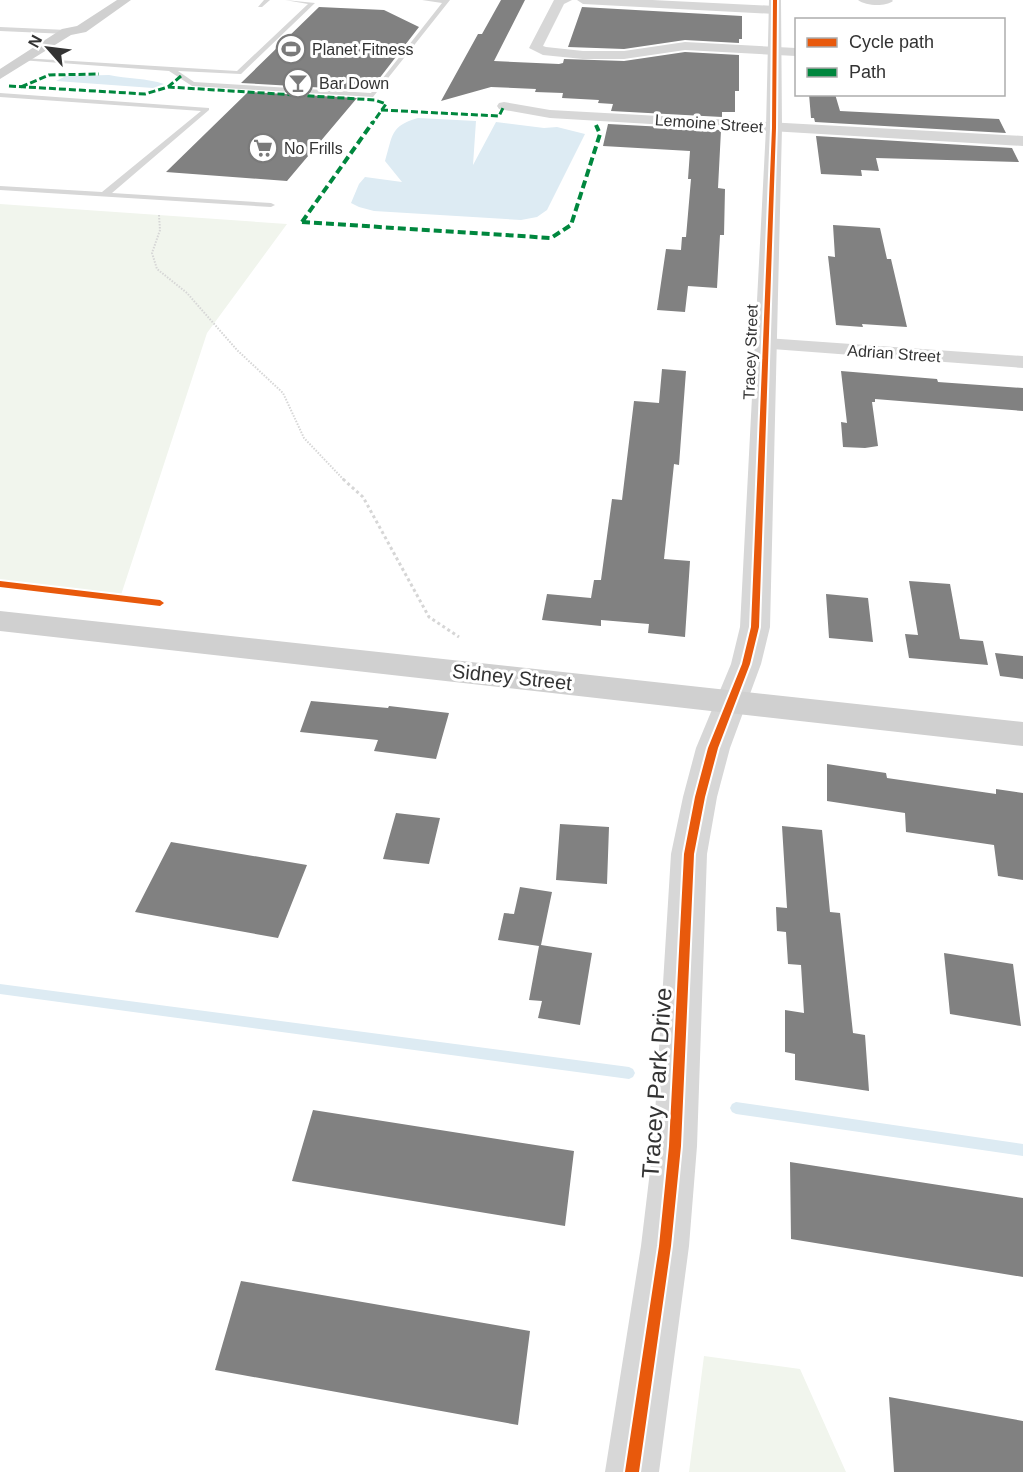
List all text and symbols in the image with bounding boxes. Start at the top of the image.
north arrow [18,18,78,78]
legend [795,18,1005,96]
text: N [25,32,45,50]
text: Cycle path [849,32,934,52]
sports icon: Planet Fitness [275,33,307,65]
place label: Planet Fitness [312,41,413,58]
text: Path [849,62,886,82]
bar icon: Bar Down [282,67,314,99]
place label: Bar Down [319,75,389,92]
street label: Lemoine Street [654,111,764,136]
supermarket icon: No Frills [247,132,279,164]
place label: No Frills [284,140,343,157]
street label: Tracey Street [740,303,761,400]
street label: Adrian Street [847,342,942,365]
street label: Sidney Street [451,660,573,694]
street label: Tracey Park Drive [636,987,677,1179]

